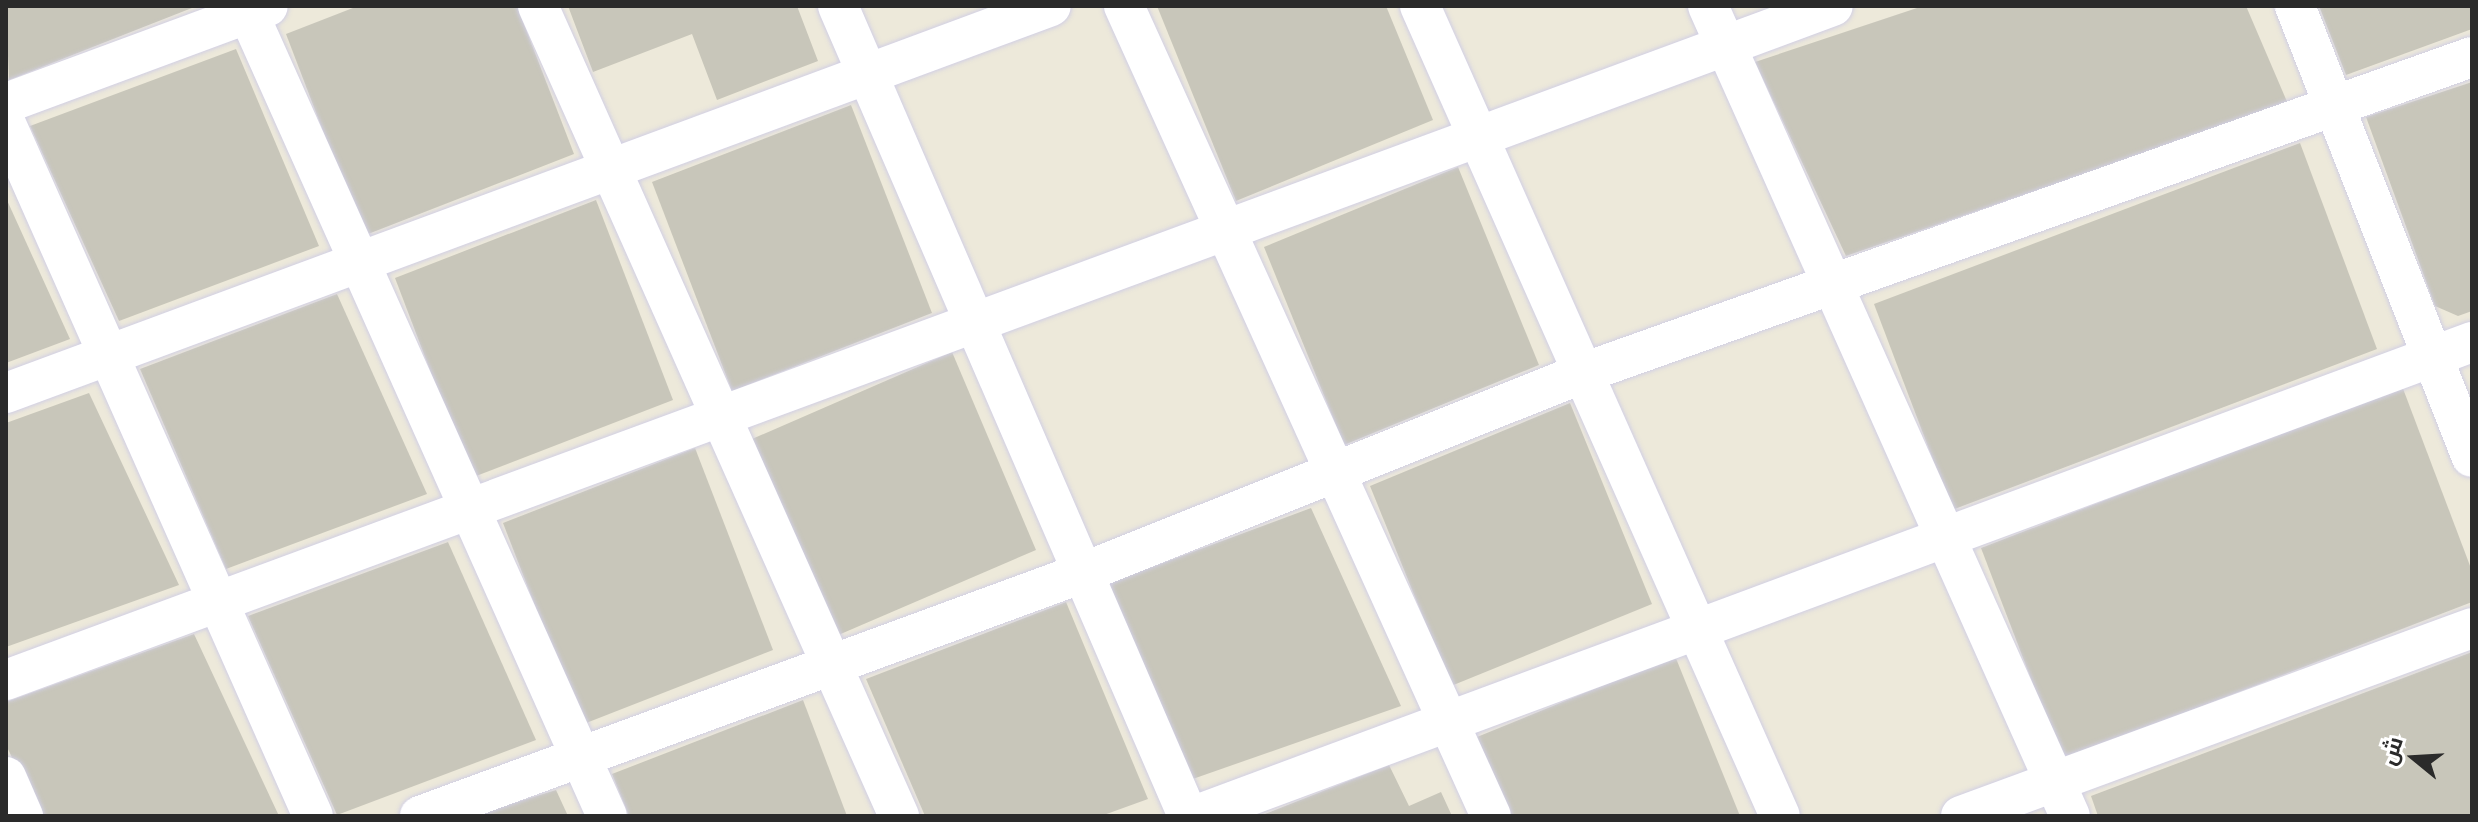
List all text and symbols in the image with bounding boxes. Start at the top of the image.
north arrow [2374,718,2454,798]
text: ش [2373,733,2409,768]

